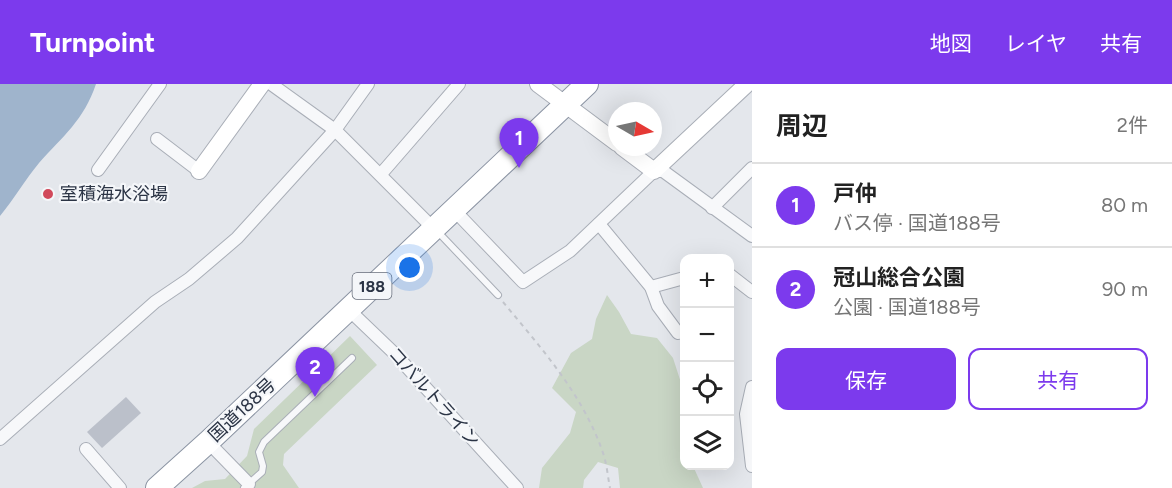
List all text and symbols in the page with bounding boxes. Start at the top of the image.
text: Turnpoint [30,25,155,59]
text: 地図 [930,31,972,56]
text: レイヤ [1005,31,1067,56]
text: 共有 [1100,31,1142,56]
north arrow [608,102,662,156]
text: 周辺 [776,110,828,142]
text: 2件 [1117,113,1148,137]
pin: 1 [500,118,538,168]
text: 戸仲 [833,180,877,207]
place label: 室積海水浴場 [60,183,168,205]
marker: 室積海水浴場 [41,187,55,201]
text: 1 [791,193,800,217]
text: 80 m [1101,193,1148,217]
text: バス停 · 国道188号 [833,211,1001,235]
your location [395,253,424,282]
map controls [680,254,734,470]
button: + [680,254,734,308]
text: 冠山総合公園 [833,264,965,291]
road number: 188 [352,273,392,299]
text: 2 [790,277,801,301]
text: 90 m [1102,277,1148,301]
text: 公園 · 国道188号 [833,295,981,319]
button: − [680,308,734,362]
street label: コバルトライン [384,343,484,451]
pin: 2 [296,348,334,397]
button: 保存 [776,348,956,410]
button: 共有 [968,348,1148,410]
button: locate [680,362,734,416]
street label: 国道188号 [204,373,280,447]
button: layers [680,416,734,470]

